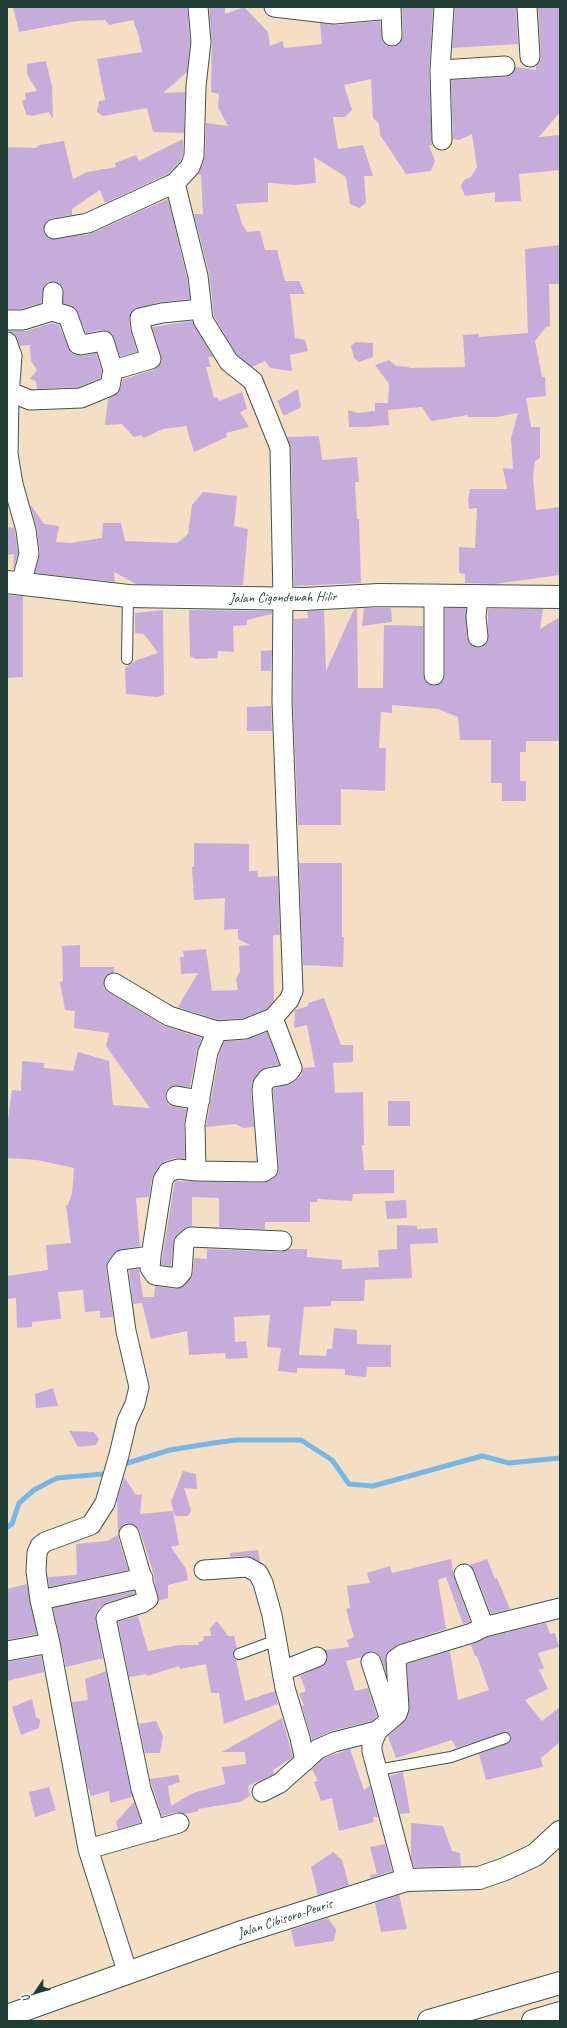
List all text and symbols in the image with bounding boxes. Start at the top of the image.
street label: Jalan Cigondewah Hilir [229,589,337,607]
street label: Jalan Cibisoro-Peuris [236,1896,334,1942]
north arrow [16,1972,56,2012]
text: U [19,1993,33,2005]

